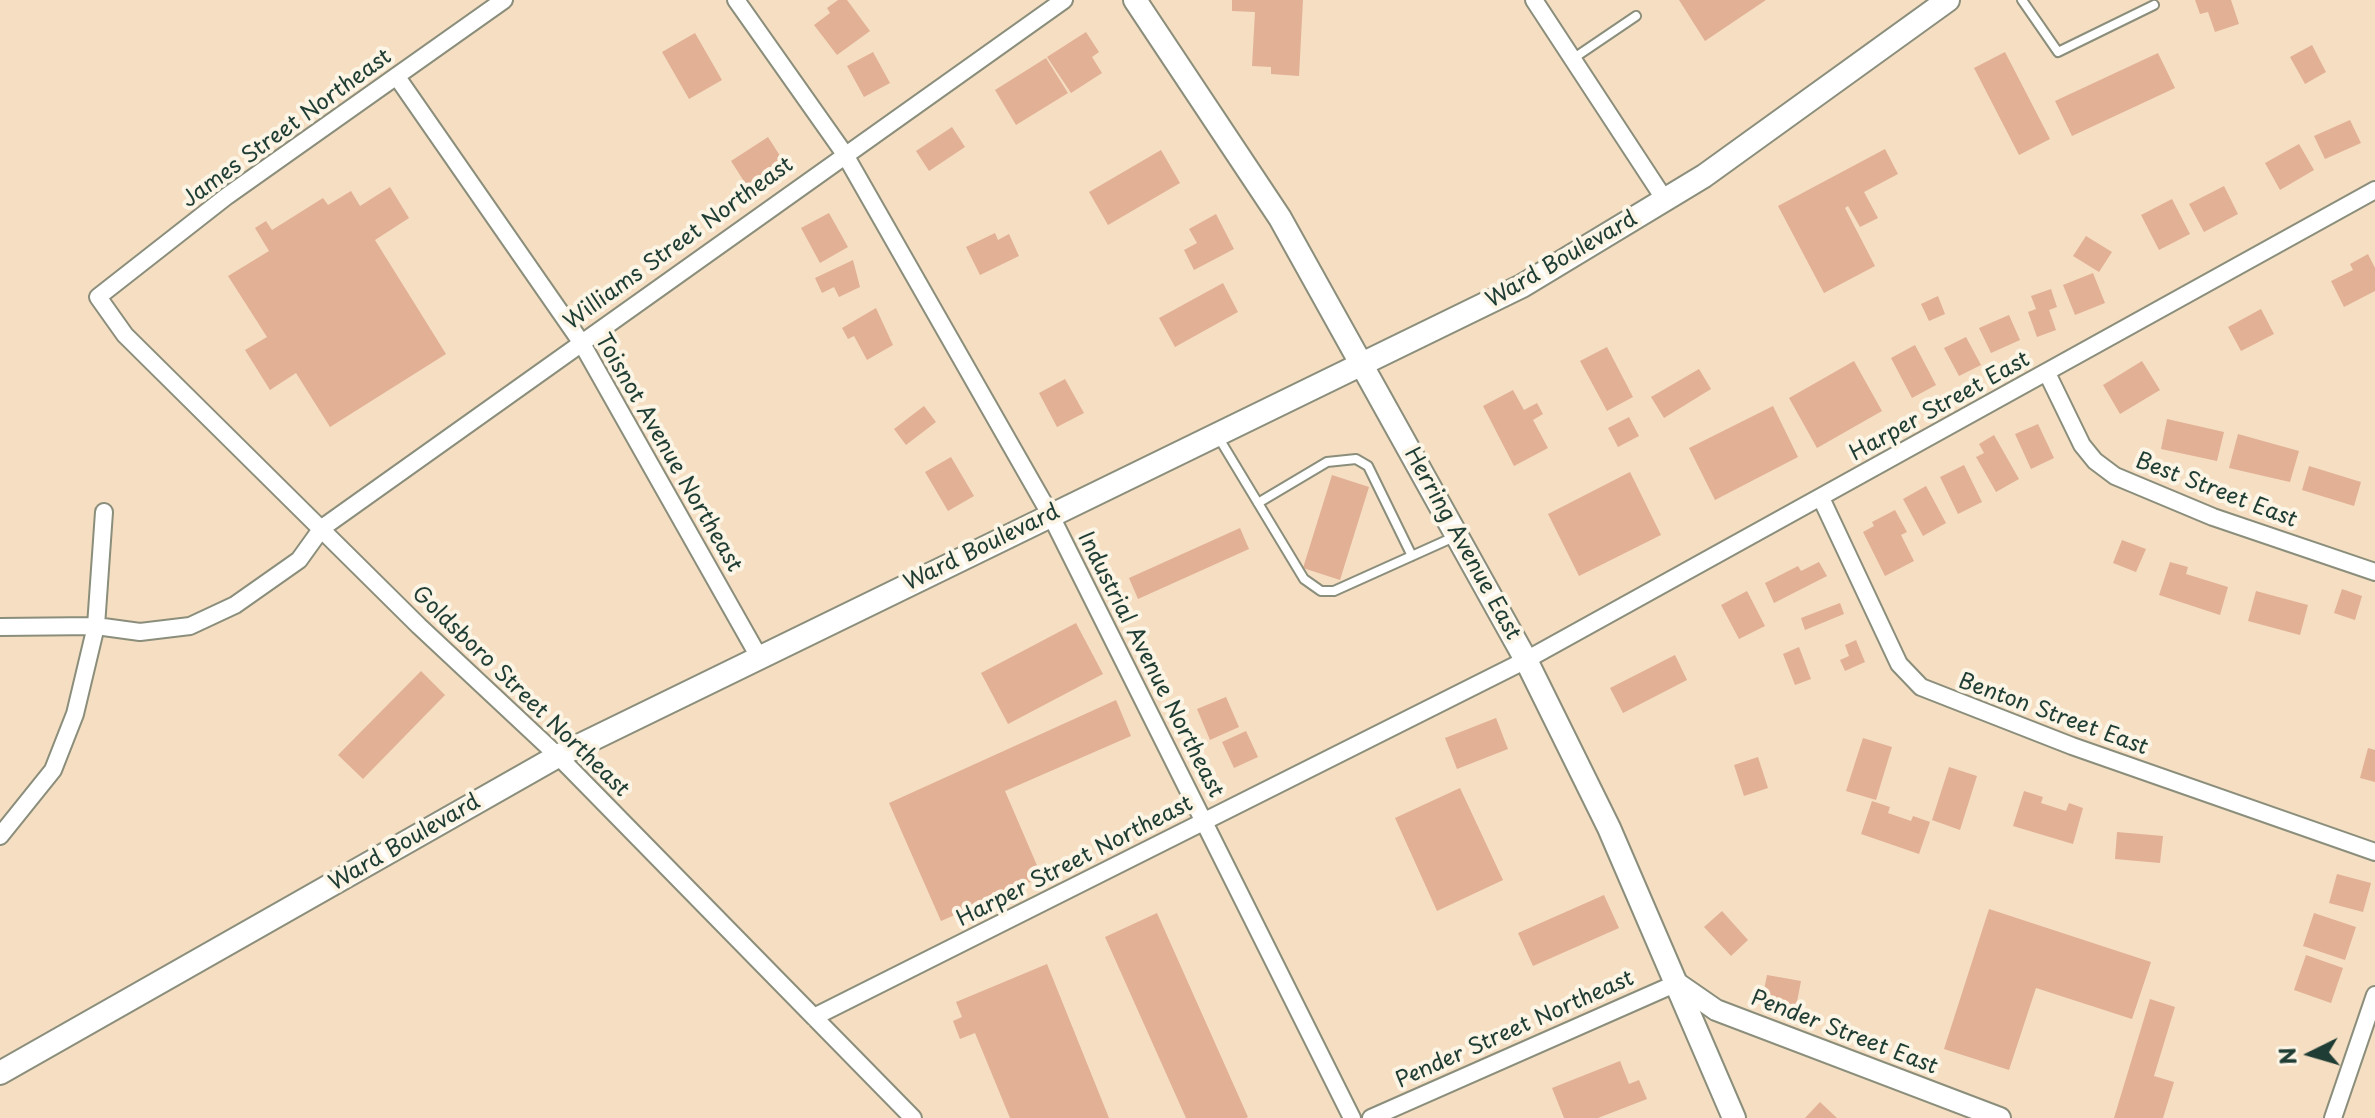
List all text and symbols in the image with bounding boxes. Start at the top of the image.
street label: James Street Northeast [177,44,397,214]
street label: Williams Street Northeast [559,152,799,336]
street label: Ward Boulevard [1482,206,1642,314]
street label: Toisnot Avenue Northeast [589,329,747,577]
street label: Harper Street East [1845,347,2035,467]
street label: Herring Avenue East [1398,443,1526,645]
street label: Best Street East [2131,448,2301,534]
street label: Ward Boulevard [900,499,1064,597]
street label: Industrial Avenue Northeast [1071,528,1229,802]
street label: Goldsboro Street Northeast [406,581,634,803]
street label: Benton Street East [1955,668,2151,762]
street label: Ward Boulevard [325,789,485,897]
street label: Harper Street Northeast [952,791,1198,933]
street label: Pender Street Northeast [1392,965,1638,1095]
street label: Pender Street East [1747,985,1941,1081]
north arrow [2271,1014,2351,1094]
text: N [2269,1046,2304,1066]

